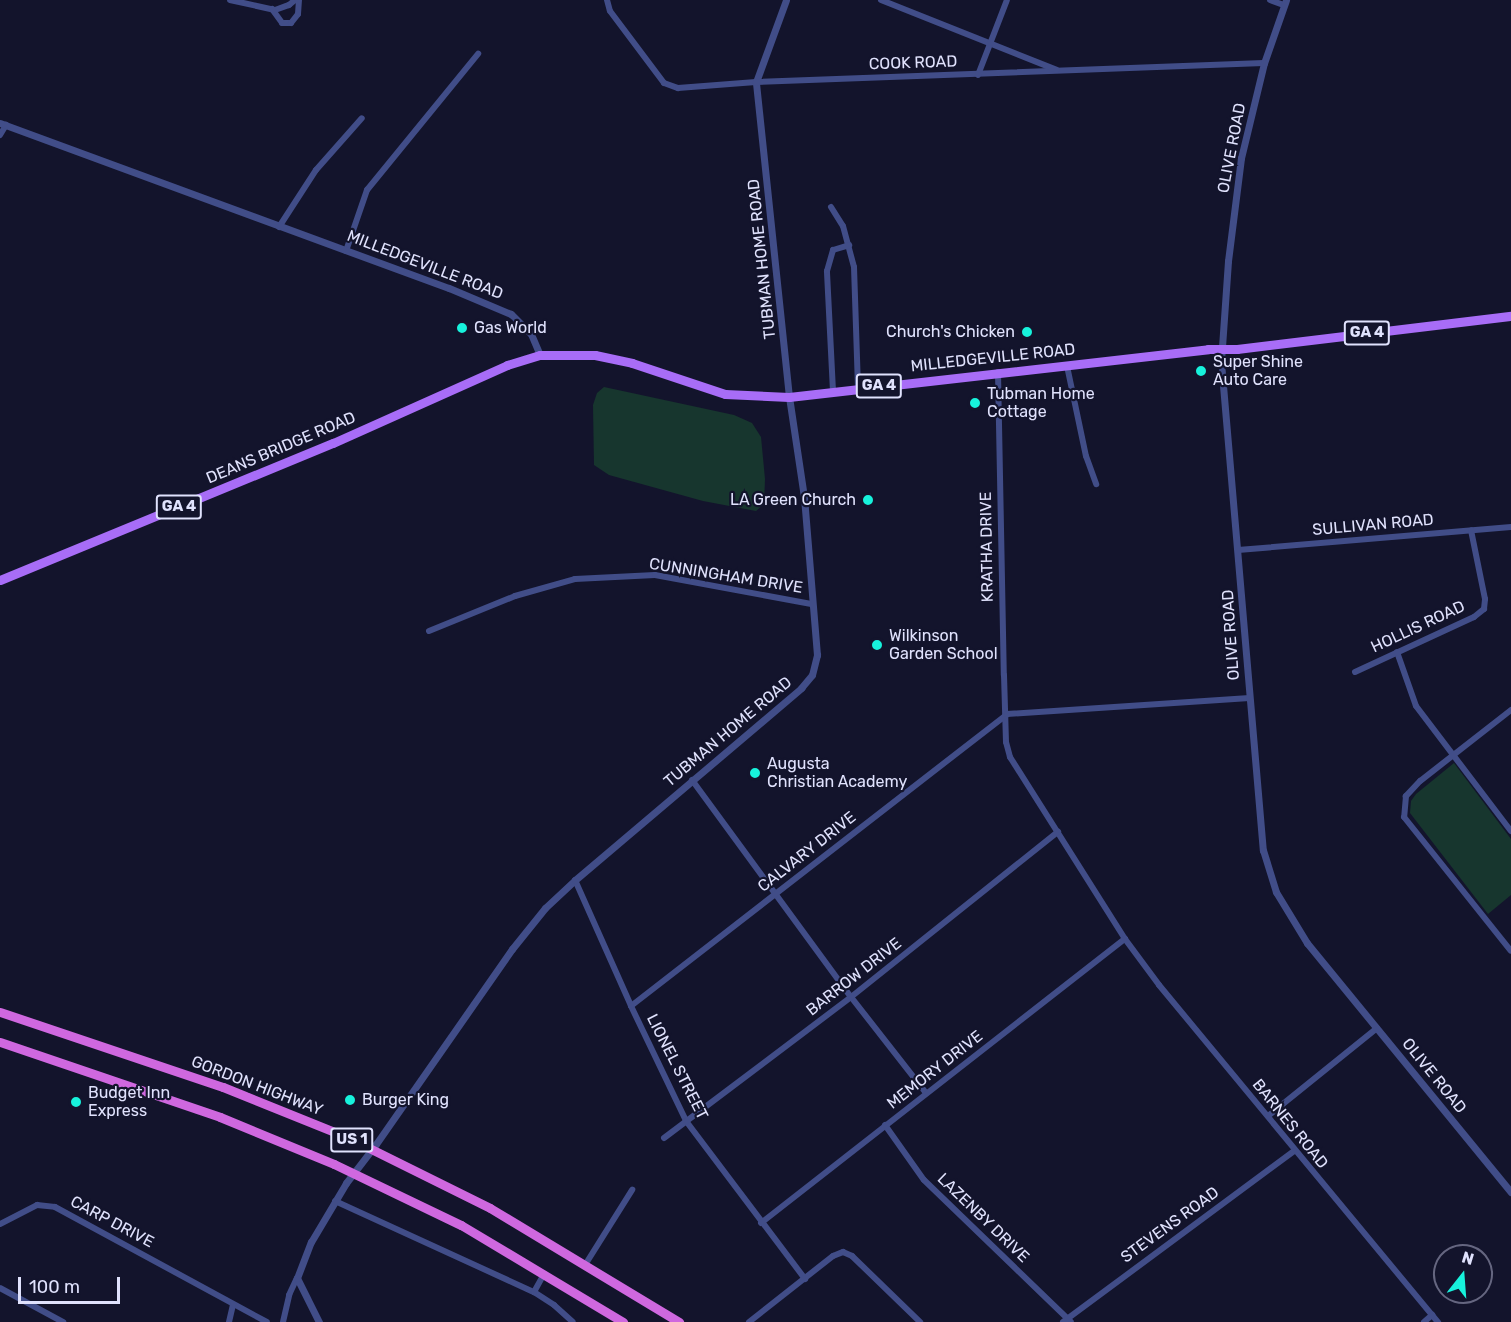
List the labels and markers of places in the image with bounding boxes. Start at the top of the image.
place label: Gas World [474,318,547,338]
marker: Gas World [455,321,469,335]
place label: Church's Chicken [886,322,1015,342]
marker: Church's Chicken [1020,325,1034,339]
place label: Super Shine Auto Care [1213,352,1303,390]
marker: Super Shine Auto Care [1194,364,1208,378]
place label: Tubman Home Cottage [987,384,1095,422]
marker: Tubman Home Cottage [968,396,982,410]
place label: LA Green Church [729,490,856,510]
marker: LA Green Church [861,493,875,507]
place label: Wilkinson Garden School [889,626,998,664]
marker: Wilkinson Garden School [870,638,884,652]
place label: Augusta Christian Academy [767,754,908,792]
marker: Augusta Christian Academy [748,766,762,780]
place label: Budget Inn Express [88,1083,170,1121]
place label: Burger King [362,1090,449,1110]
marker: Burger King [343,1093,357,1107]
marker: Budget Inn Express [69,1095,83,1109]

